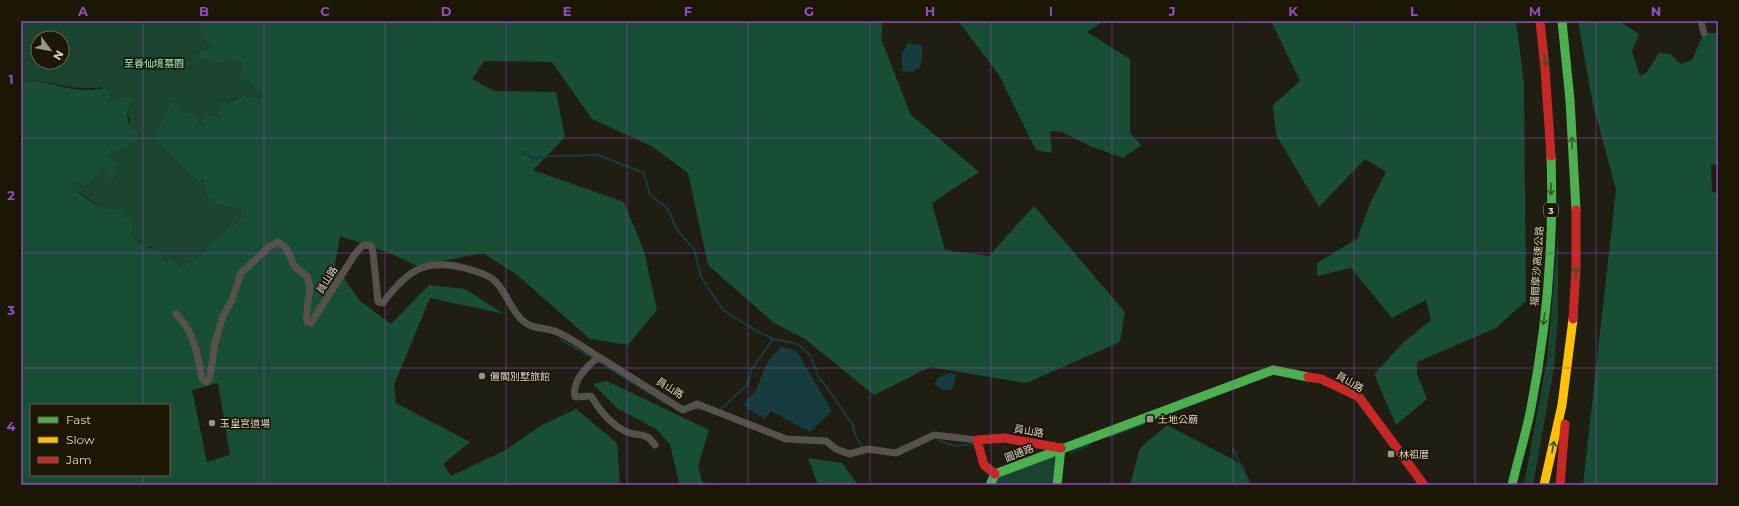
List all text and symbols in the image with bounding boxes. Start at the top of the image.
text: A [77,3,89,19]
text: B [199,3,209,19]
text: C [320,3,330,19]
text: D [441,3,452,19]
text: E [563,3,572,19]
text: F [684,3,692,19]
text: G [804,3,814,19]
text: H [925,3,935,19]
text: I [1049,3,1053,19]
text: J [1167,3,1176,19]
text: K [1288,3,1298,19]
text: L [1410,3,1418,19]
text: M [1529,3,1541,19]
text: N [1651,3,1661,19]
north arrow [30,30,70,70]
text: N [50,48,67,63]
one-way arrow [1541,53,1549,66]
park label: 至善仙境墓園 [124,57,184,70]
text: 1 [8,71,14,87]
one-way arrow [1569,137,1576,150]
one-way arrow [1547,182,1555,195]
text: 2 [7,187,15,203]
road number: 3 [1544,203,1558,217]
street label: 福爾摩沙高速公路 [1528,226,1546,306]
street label: 員山路 [314,264,340,296]
one-way arrow [1572,267,1580,280]
text: 3 [6,302,15,318]
one-way arrow [1540,312,1548,325]
street label: 員山路 [1334,369,1366,395]
place label: 儷閣別墅旅館 [490,370,550,383]
marker: 儷閣別墅旅館 [477,371,487,381]
street label: 員山路 [654,375,686,401]
legend [30,404,170,476]
text: Fast [66,412,91,427]
place label: 土地公廟 [1158,413,1198,426]
marker: 土地公廟 [1145,414,1155,424]
place label: 玉皇宮道場 [220,417,270,430]
text: 4 [7,418,16,434]
marker: 玉皇宮道場 [207,418,217,428]
street label: 員山路 [1013,422,1045,440]
text: Slow [66,432,95,447]
one-way arrow [1550,441,1558,454]
street label: 圓通路 [1003,442,1035,464]
place label: 林祖厝 [1399,448,1429,461]
marker: 林祖厝 [1386,449,1396,459]
text: Jam [65,452,92,467]

